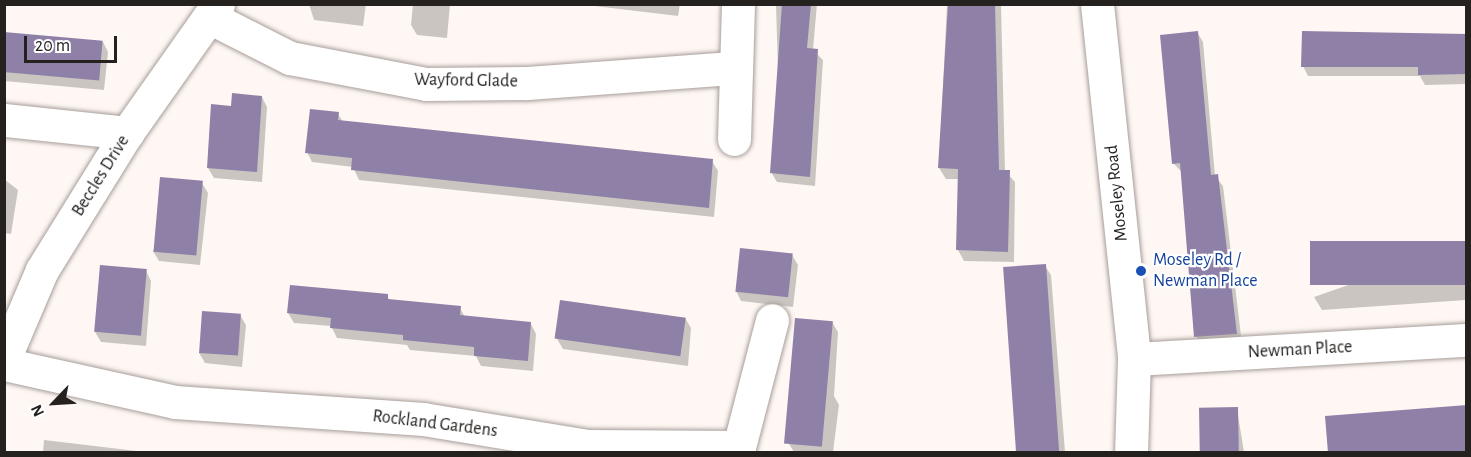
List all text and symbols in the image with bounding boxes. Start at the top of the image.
scale bar [27,24,120,62]
text: 20 m [35,37,70,55]
street label: Wayford Glade [414,69,518,93]
street label: Beccles Drive [68,131,134,221]
street label: Moseley Road [1101,144,1133,242]
place label: Moseley Rd / Newman Place [1153,250,1257,292]
marker: Moseley Rd / Newman Place [1134,264,1148,278]
street label: Newman Place [1247,336,1353,364]
north arrow [24,373,84,433]
text: N [28,402,47,419]
street label: Rockland Gardens [371,406,499,442]

